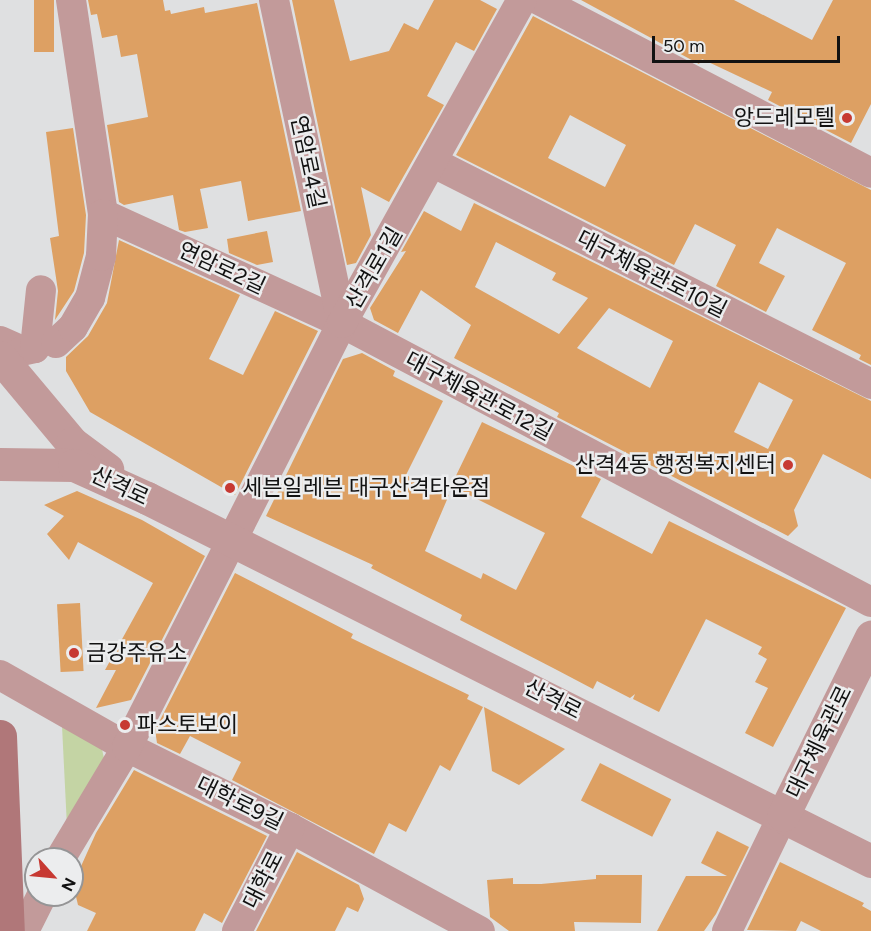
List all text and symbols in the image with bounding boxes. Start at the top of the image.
scale bar [655,24,842,62]
text: 50 m [663,35,705,57]
place label: 앙드레모텔 [734,105,835,131]
marker: 앙드레모텔 [840,111,854,125]
street label: 연암로4길 [285,113,331,211]
street label: 산격로1길 [340,222,408,314]
street label: 대구체육관로10길 [573,225,731,323]
street label: 연암로2길 [174,236,270,300]
street label: 대구체육관로12길 [401,346,557,446]
place label: 산격4동 행정복지센터 [575,452,776,478]
marker: 산격4동 행정복지센터 [781,458,795,472]
street label: 산격로 [87,461,153,511]
place label: 세븐일레븐 대구산격타운점 [242,475,490,501]
marker: 세븐일레븐 대구산격타운점 [223,481,237,495]
place label: 금강주유소 [86,640,187,666]
marker: 금강주유소 [67,646,81,660]
street label: 산격로 [520,673,586,725]
street label: 대구체육관로 [781,682,857,802]
place label: 파스토보이 [137,712,238,738]
marker: 파스토보이 [118,718,132,732]
street label: 대학로9길 [192,771,288,835]
north arrow [24,847,84,907]
street label: 대학로 [237,847,289,913]
text: N [57,875,80,894]

